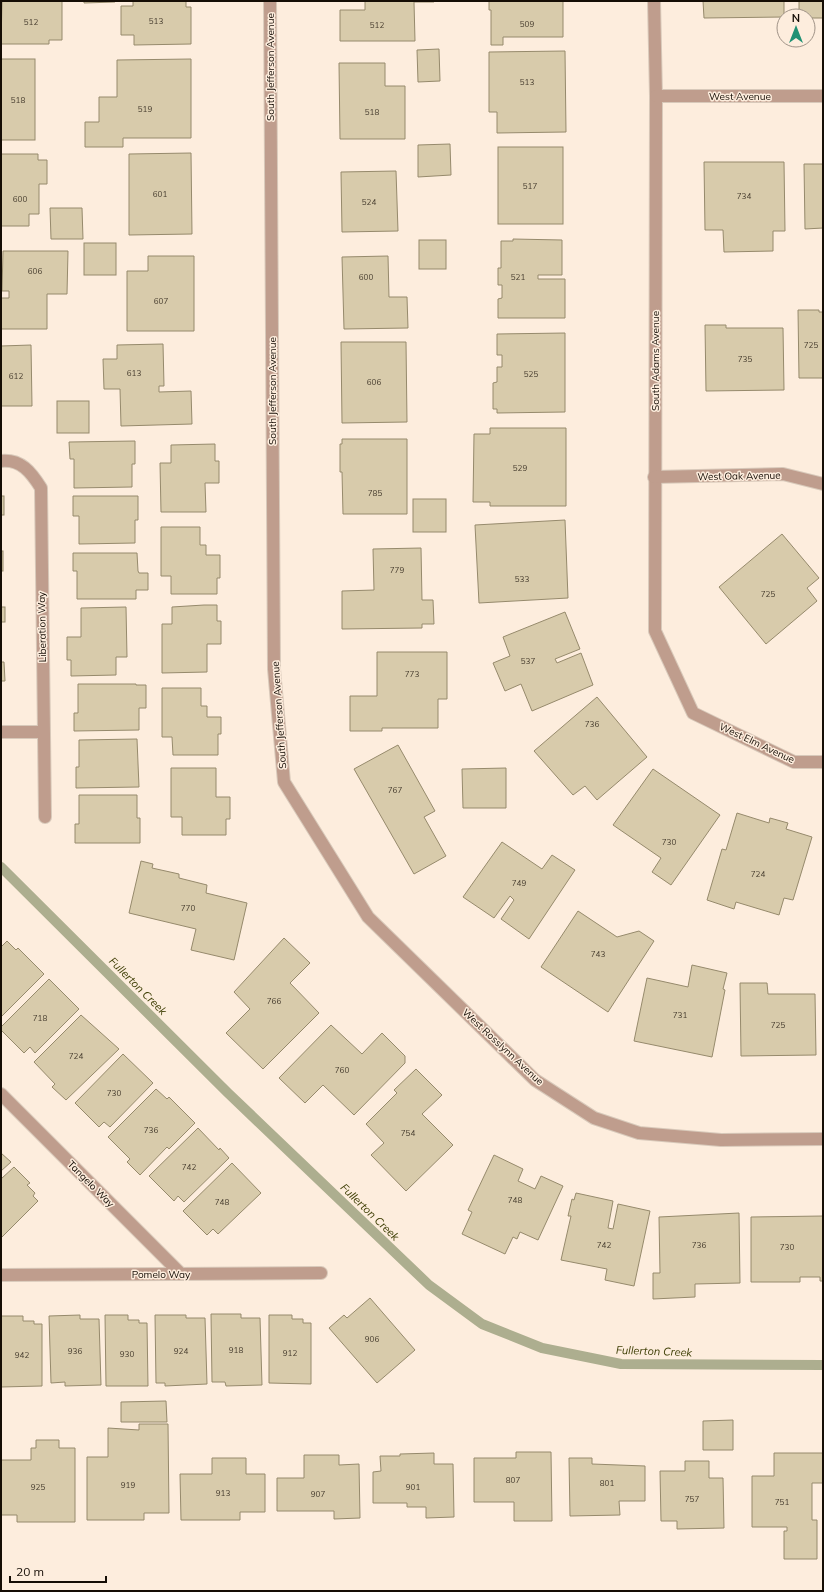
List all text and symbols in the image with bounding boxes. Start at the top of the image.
north arrow [776,8,816,48]
text: N [792,11,800,25]
street label: South Jefferson Avenue [264,13,277,121]
house number: 513 [149,16,163,26]
house number: 512 [24,17,38,27]
house number: 509 [520,19,534,29]
house number: 512 [370,20,384,30]
house number: 513 [520,77,534,87]
street label: West Avenue [709,90,771,103]
house number: 518 [11,95,25,105]
house number: 519 [138,104,152,114]
house number: 518 [365,107,379,117]
house number: 517 [523,181,537,191]
house number: 601 [153,189,167,199]
house number: 734 [737,191,751,201]
house number: 600 [13,194,27,204]
house number: 524 [362,197,376,207]
house number: 606 [28,266,42,276]
house number: 600 [359,272,373,282]
house number: 521 [511,272,525,282]
house number: 607 [154,296,168,306]
street label: South Adams Avenue [649,311,662,411]
street label: South Jefferson Avenue [266,337,279,445]
house number: 725 [804,340,818,350]
house number: 735 [738,354,752,364]
house number: 613 [127,368,141,378]
house number: 525 [524,369,538,379]
house number: 612 [9,371,23,381]
house number: 606 [367,377,381,387]
house number: 529 [513,463,527,473]
street label: West Oak Avenue [697,469,781,483]
house number: 785 [368,488,382,498]
house number: 779 [390,565,404,575]
house number: 533 [515,574,529,584]
house number: 725 [761,589,775,599]
street label: Liberation Way [35,591,49,662]
house number: 537 [521,656,535,666]
street label: South Jefferson Avenue [269,661,289,769]
house number: 773 [405,669,419,679]
house number: 736 [585,719,599,729]
street label: West Elm Avenue [717,720,797,766]
house number: 767 [388,785,402,795]
house number: 730 [662,837,676,847]
house number: 724 [751,869,765,879]
house number: 749 [512,878,526,888]
house number: 770 [181,903,195,913]
house number: 743 [591,949,605,959]
water label: Fullerton Creek [106,954,170,1018]
house number: 766 [267,996,281,1006]
street label: West Rosslynn Avenue [460,1006,546,1088]
house number: 731 [673,1010,687,1020]
house number: 718 [33,1013,47,1023]
house number: 725 [771,1020,785,1030]
house number: 724 [69,1051,83,1061]
house number: 760 [335,1065,349,1075]
house number: 730 [107,1088,121,1098]
house number: 736 [144,1125,158,1135]
house number: 754 [401,1128,415,1138]
street label: Tangelo Way [65,1158,118,1211]
house number: 742 [182,1162,196,1172]
water label: Fullerton Creek [338,1180,403,1244]
house number: 748 [508,1195,522,1205]
house number: 748 [215,1197,229,1207]
house number: 742 [597,1240,611,1250]
house number: 736 [692,1240,706,1250]
house number: 730 [780,1242,794,1252]
street label: Pomelo Way [132,1268,191,1281]
house number: 906 [365,1334,379,1344]
water label: Fullerton Creek [616,1343,693,1359]
house number: 918 [229,1345,243,1355]
house number: 936 [68,1346,82,1356]
house number: 924 [174,1346,188,1356]
house number: 912 [283,1348,297,1358]
house number: 930 [120,1349,134,1359]
house number: 942 [15,1350,29,1360]
house number: 807 [506,1475,520,1485]
house number: 801 [600,1478,614,1488]
house number: 919 [121,1480,135,1490]
house number: 925 [31,1482,45,1492]
house number: 901 [406,1482,420,1492]
house number: 913 [216,1488,230,1498]
house number: 907 [311,1489,325,1499]
house number: 757 [685,1494,699,1504]
house number: 751 [775,1497,789,1507]
scale bar [10,1558,106,1584]
text: 20 m [16,1564,44,1579]

